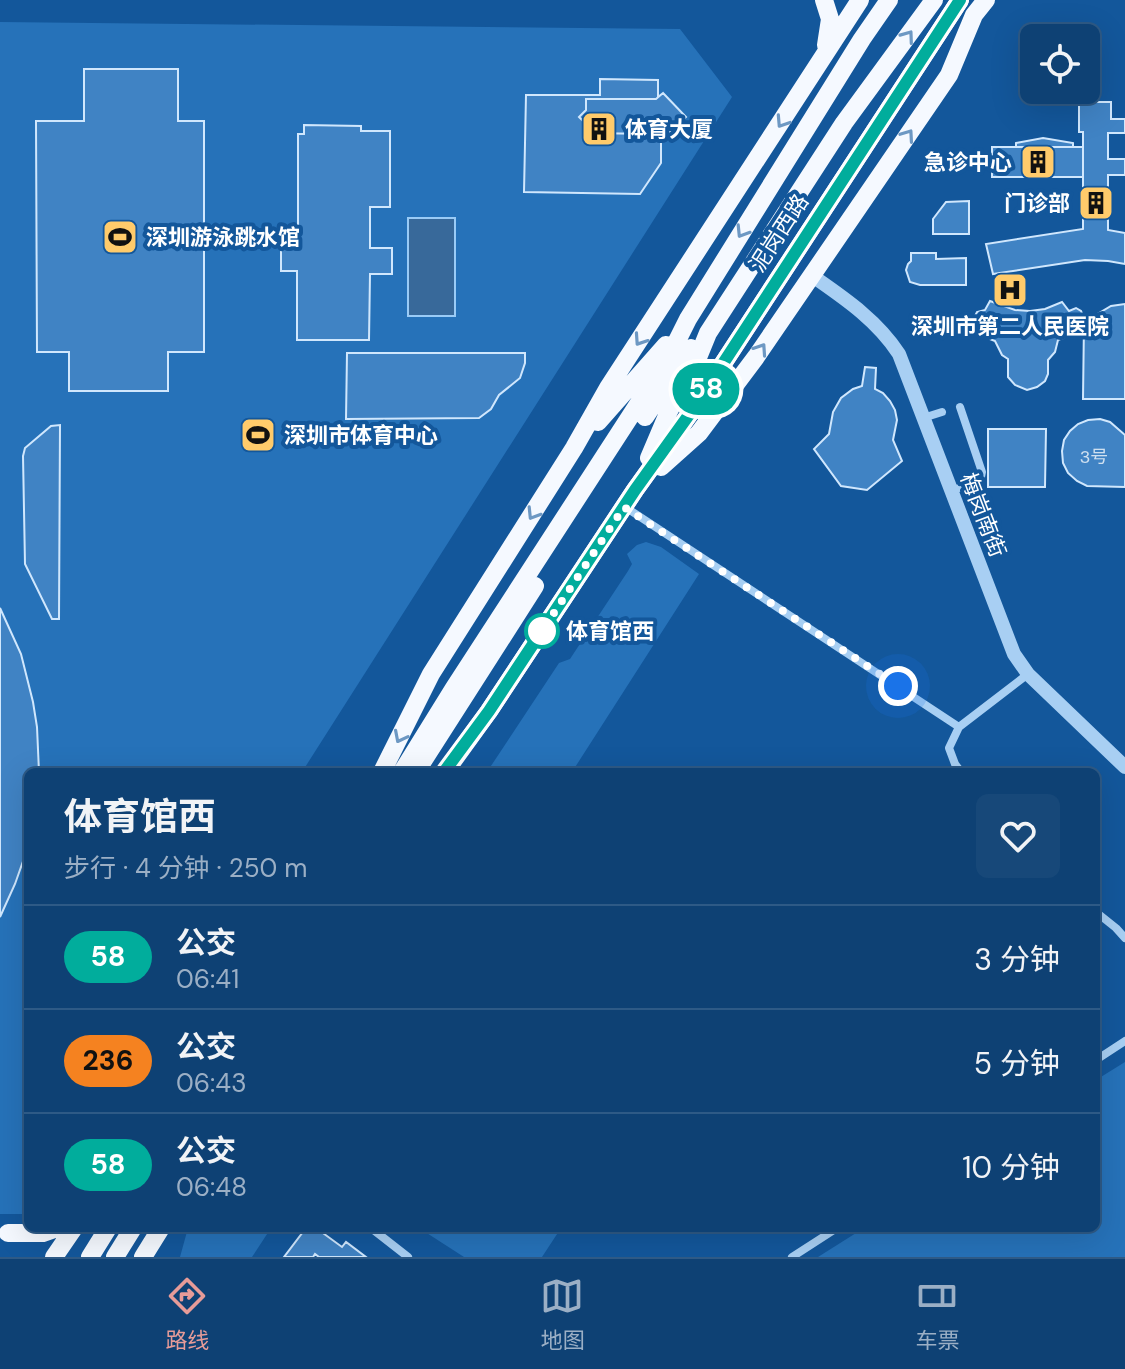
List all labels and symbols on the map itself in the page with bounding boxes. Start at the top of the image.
one-way arrow [898,30,913,45]
building icon: 体育大厦 [580,110,618,148]
one-way arrow [776,113,791,127]
place label: 体育大厦 [625,115,713,144]
one-way arrow [898,129,913,143]
building icon: 急诊中心 [1019,143,1057,181]
place label: 急诊中心 [924,148,1012,177]
building icon: 门诊部 [1077,184,1115,222]
street label: 泥岗西路 [743,188,815,278]
place label: 门诊部 [1004,189,1070,218]
sports icon: 深圳游泳跳水馆 [101,218,139,256]
place label: 深圳游泳跳水馆 [146,223,300,252]
one-way arrow [737,223,752,238]
hospital icon: 深圳市第二人民医院 [991,271,1029,309]
place label: 深圳市第二人民医院 [911,312,1109,341]
one-way arrow [635,331,650,345]
one-way arrow [751,344,766,358]
line badge: 58 [670,363,742,415]
sports icon: 深圳市体育中心 [239,416,277,454]
place label: 深圳市体育中心 [284,421,438,450]
house number: 3号 [1080,445,1108,469]
street label: 梅岗南街 [954,469,1012,561]
one-way arrow [527,505,542,520]
marker: 体育馆西 [525,614,559,648]
place label: 体育馆西 [566,617,654,646]
your location [878,666,918,706]
one-way arrow [394,728,409,743]

